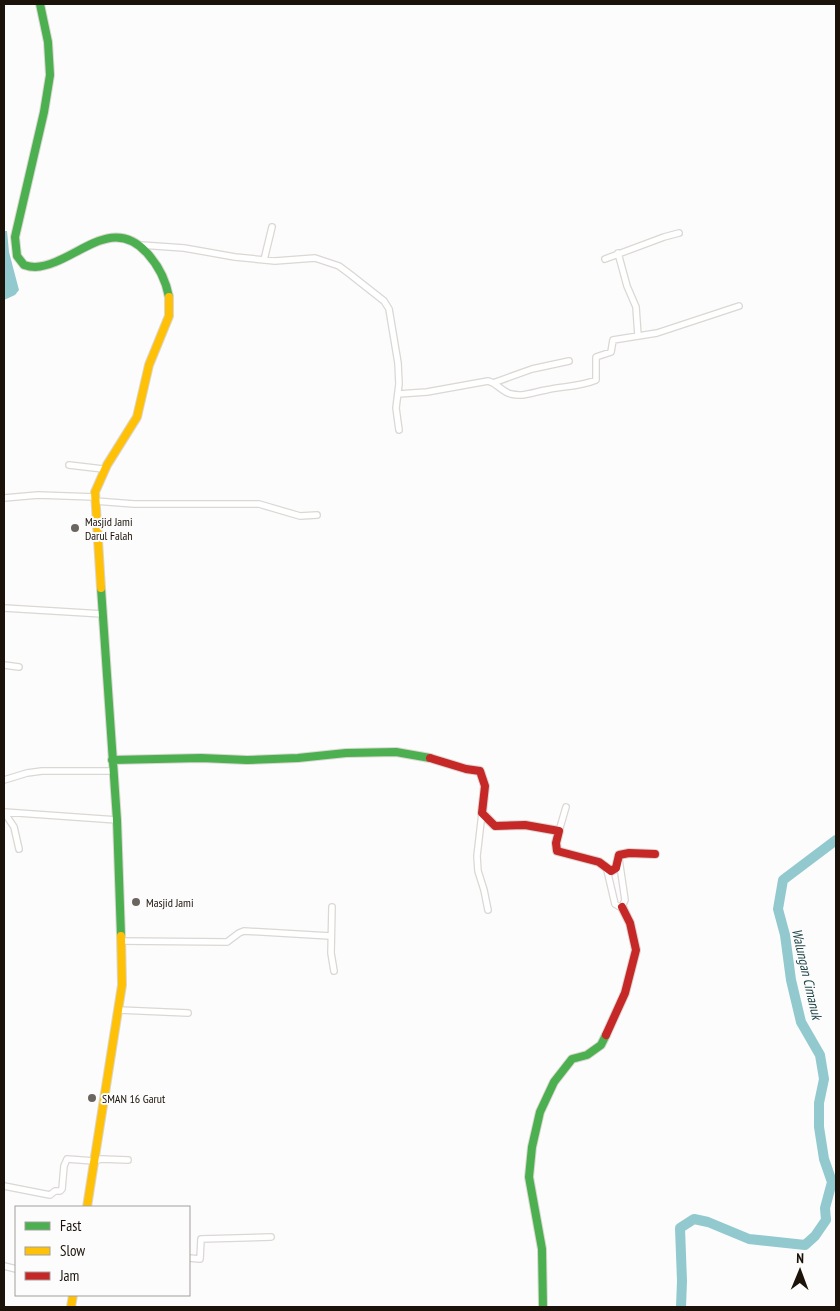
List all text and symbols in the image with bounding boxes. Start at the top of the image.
place label: Masjid Jami Darul Falah [85,514,133,543]
marker: Masjid Jami Darul Falah [69,522,81,534]
place label: Masjid Jami [146,895,194,910]
marker: Masjid Jami [130,896,142,908]
water label: Walungan Cimanuk [788,927,827,1023]
place label: SMAN 16 Garut [102,1091,166,1106]
marker: SMAN 16 Garut [86,1092,98,1104]
legend [15,1206,190,1296]
text: Fast [60,1216,81,1235]
text: Slow [60,1241,85,1260]
north arrow [775,1246,825,1296]
text: N [796,1249,804,1267]
text: Jam [59,1266,79,1285]

